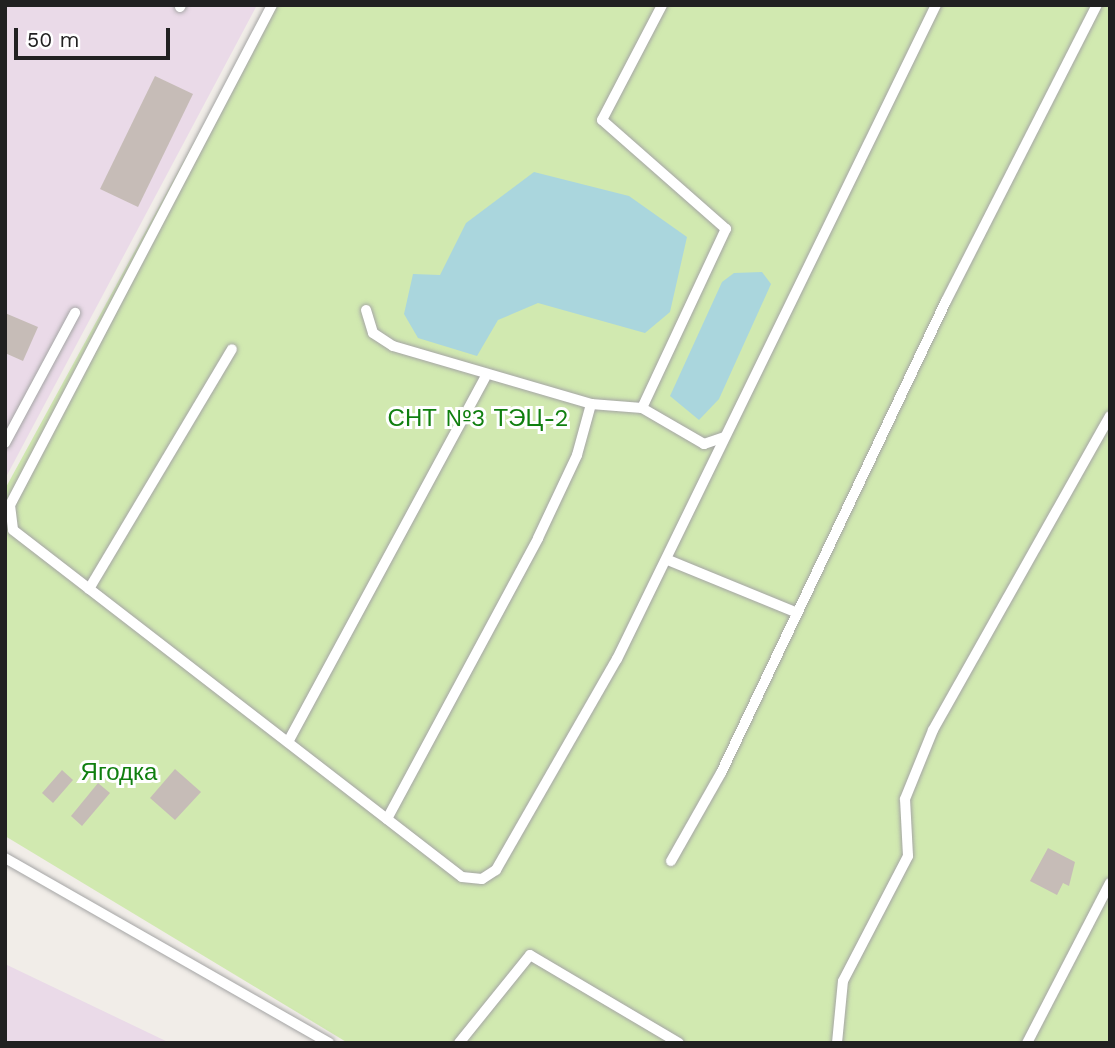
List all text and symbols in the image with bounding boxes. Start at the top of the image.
scale bar [18,14,173,58]
text: 50 m [27,27,79,52]
park label: СНТ №3 ТЭЦ-2 [388,405,568,433]
park label: Ягодка [81,759,157,787]

